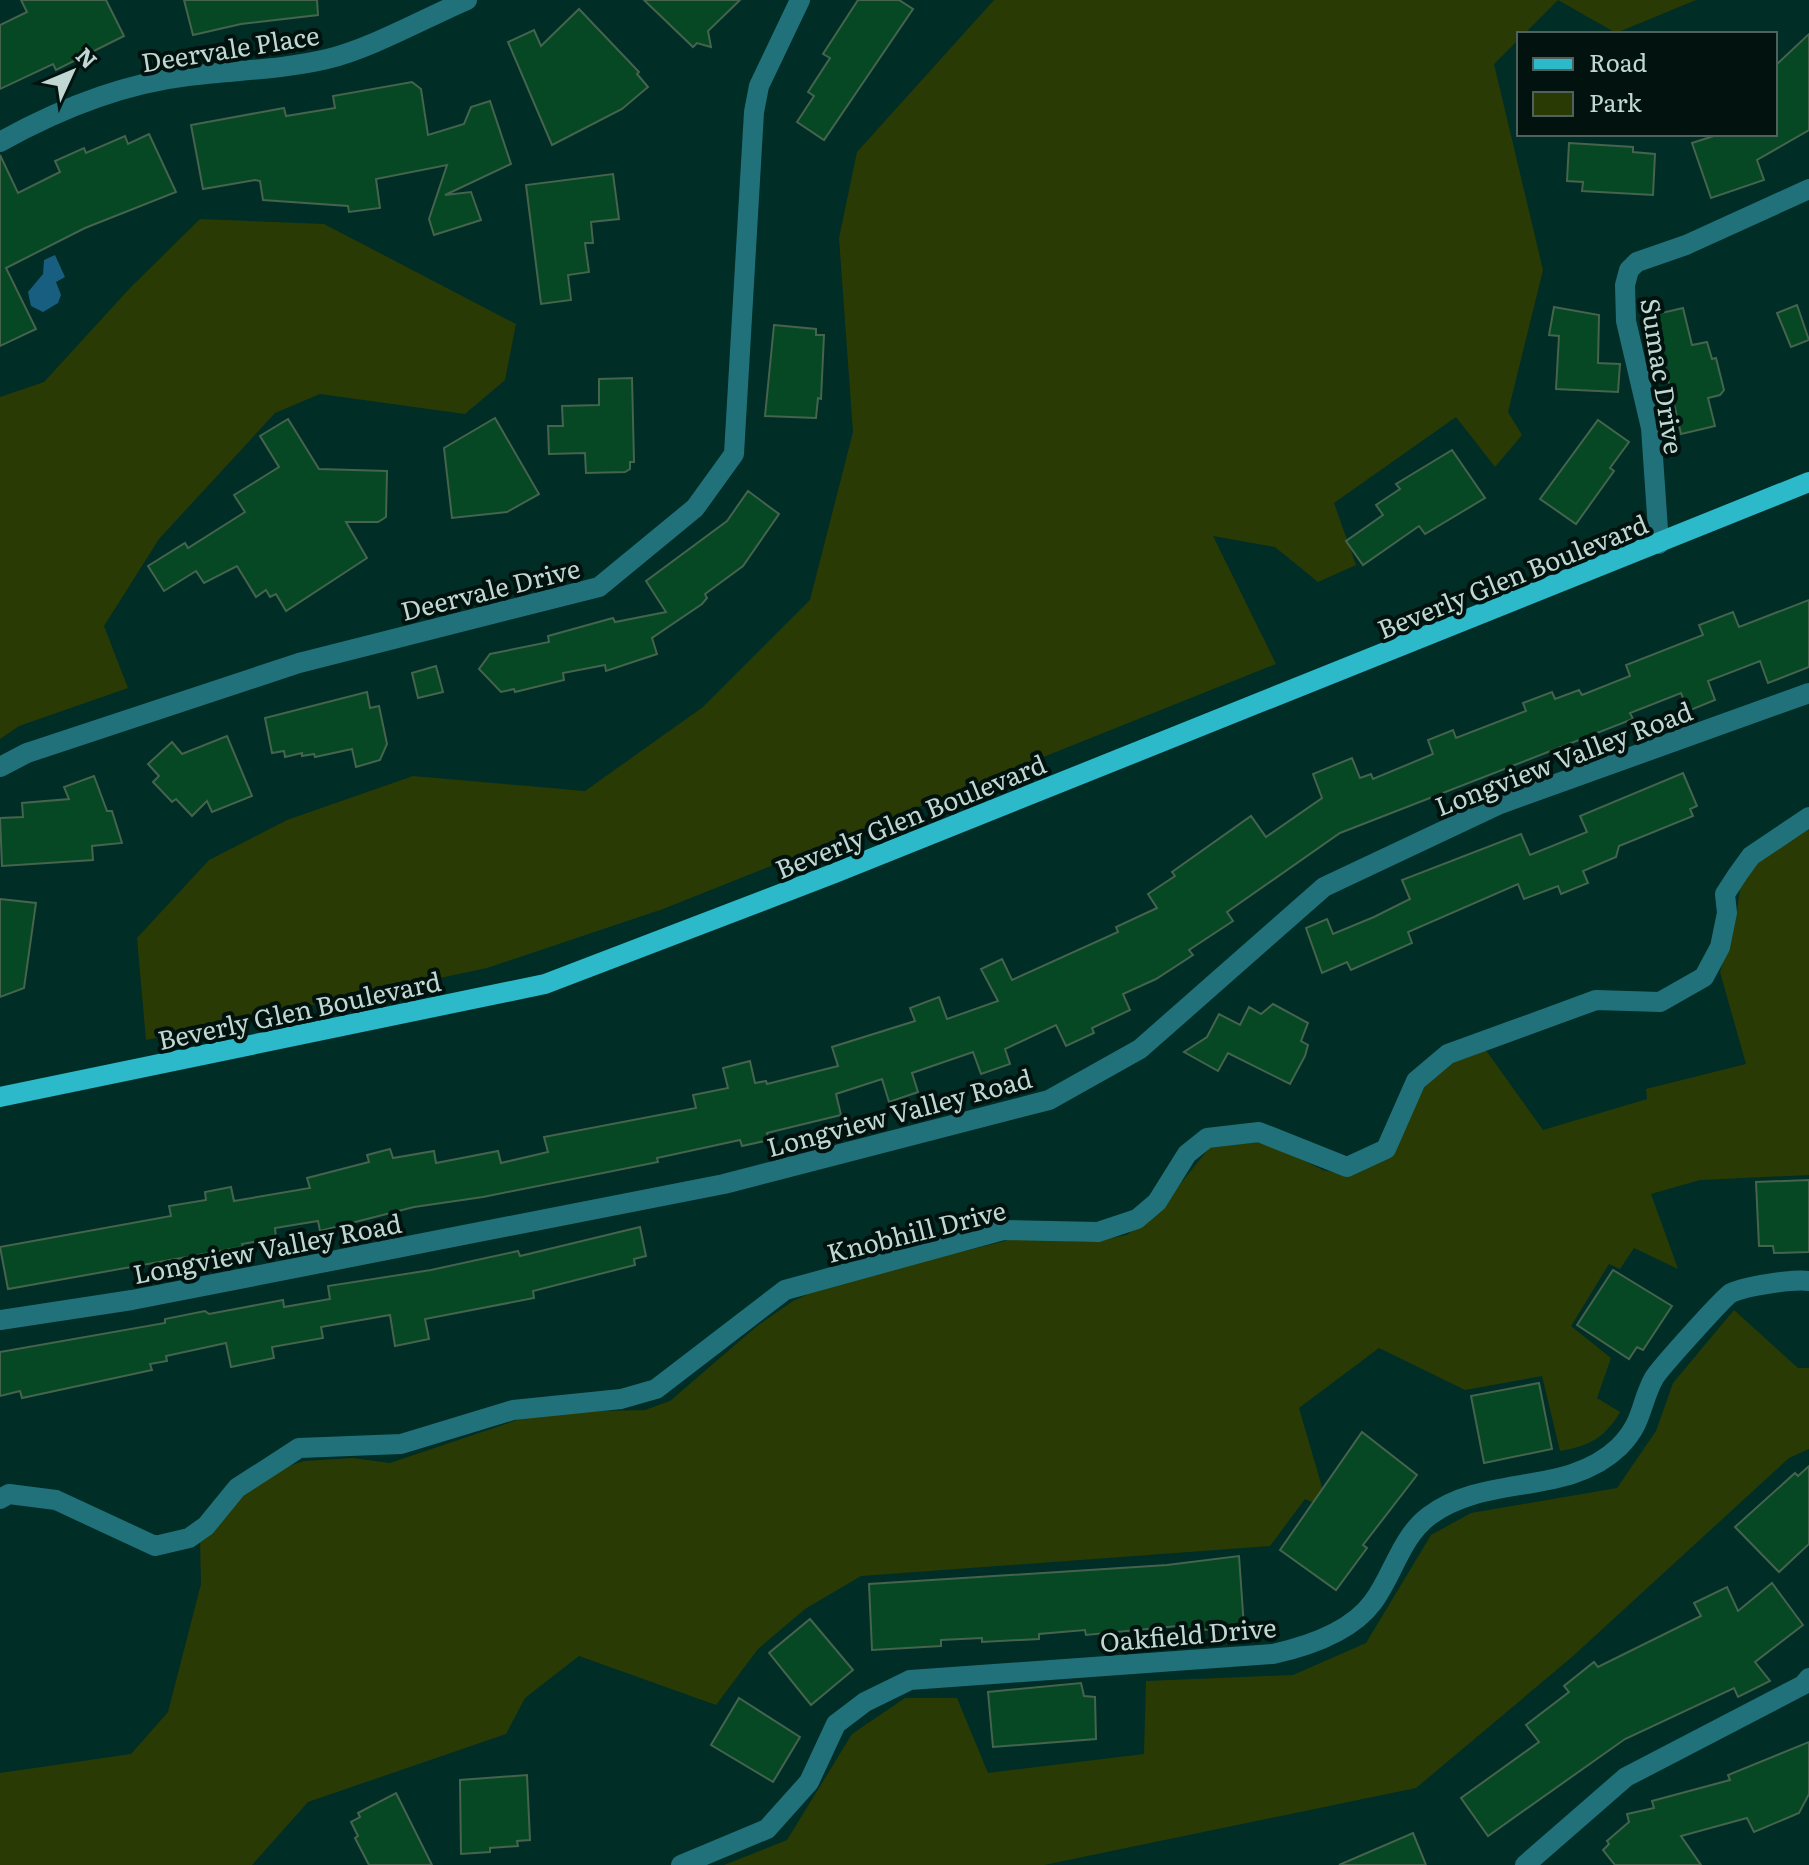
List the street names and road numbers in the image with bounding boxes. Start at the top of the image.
street label: Deervale Place [138,14,322,80]
street label: Sumac Drive [1632,295,1696,457]
street label: Beverly Glen Boulevard [1371,503,1653,647]
street label: Deervale Drive [396,547,584,629]
street label: Longview Valley Road [1429,690,1698,824]
street label: Beverly Glen Boulevard [769,743,1051,887]
street label: Beverly Glen Boulevard [154,960,444,1058]
street label: Longview Valley Road [762,1057,1036,1165]
street label: Knobhill Drive [822,1189,1010,1271]
street label: Longview Valley Road [129,1202,405,1292]
street label: Oakfield Drive [1098,1606,1278,1660]

